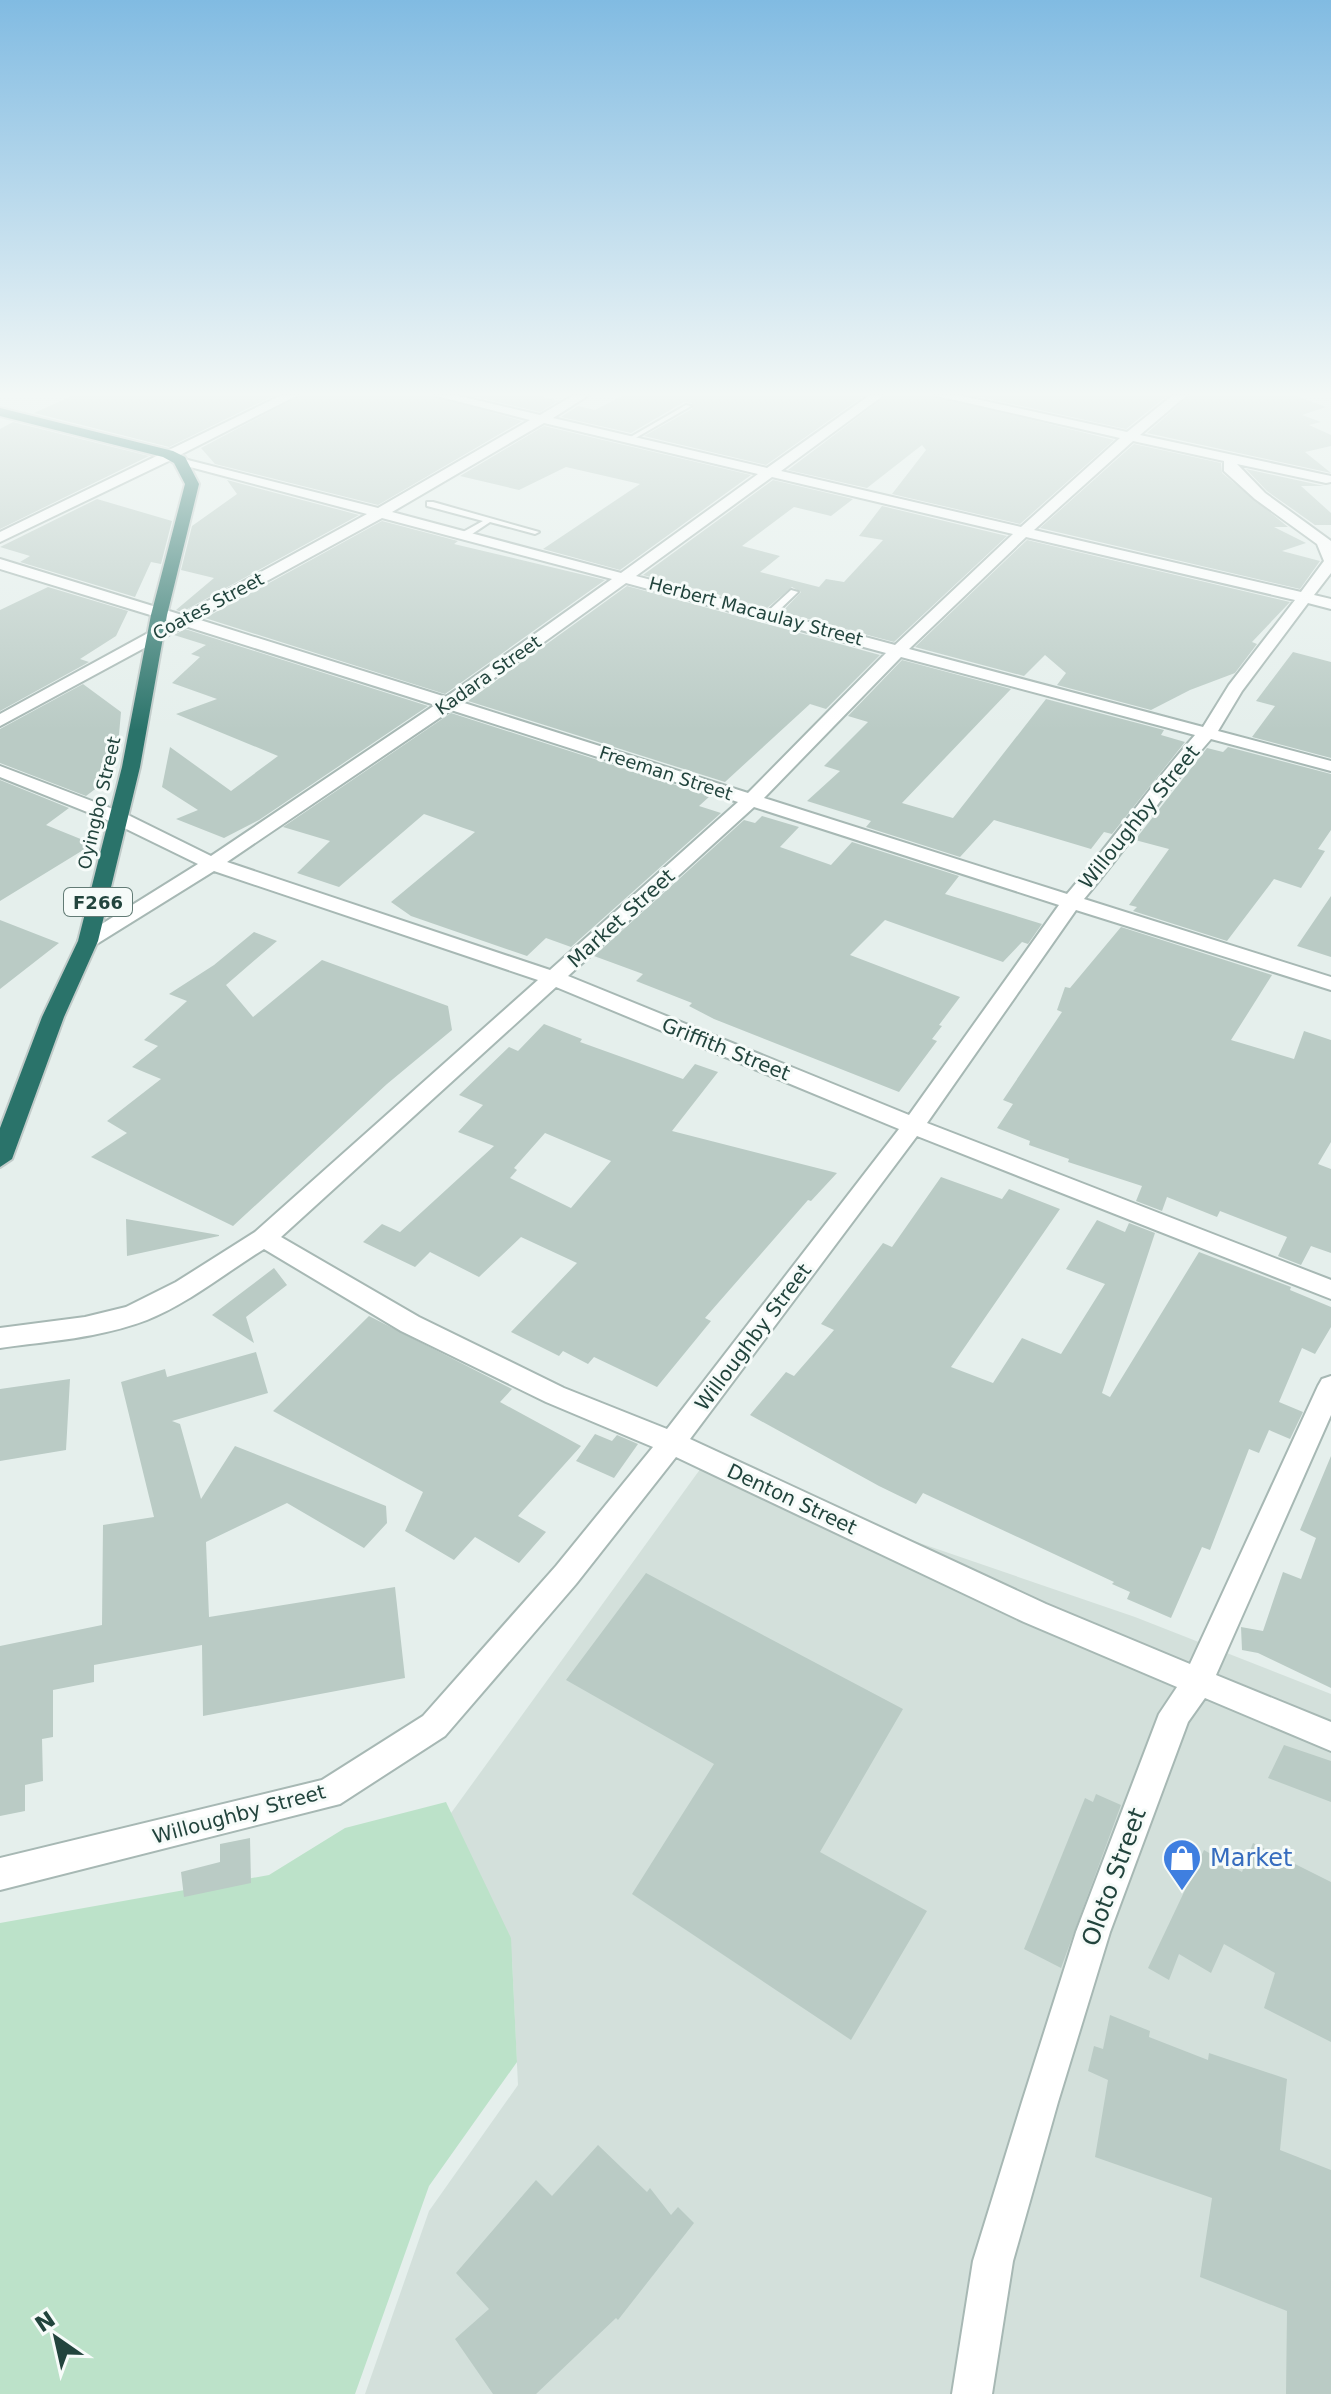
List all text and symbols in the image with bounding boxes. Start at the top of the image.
street label: Coates Street [149,568,267,644]
street label: Herbert Macaulay Street [647,572,865,650]
street label: Kadara Street [431,631,545,719]
street label: Oyingbo Street [74,735,124,871]
street label: Willoughby Street [1074,740,1204,894]
street label: Freeman Street [597,742,735,804]
street label: Market Street [562,864,680,972]
road number: F266 [64,888,132,916]
street label: Griffith Street [658,1012,794,1086]
street label: Willoughby Street [690,1259,816,1415]
street label: Denton Street [723,1458,861,1540]
street label: Willoughby Street [150,1779,328,1849]
street label: Oloto Street [1076,1804,1152,1950]
shop icon: Market [1161,1837,1203,1892]
place label: Market [1210,1844,1293,1872]
north arrow [16,2298,96,2378]
text: N [30,2306,60,2337]

